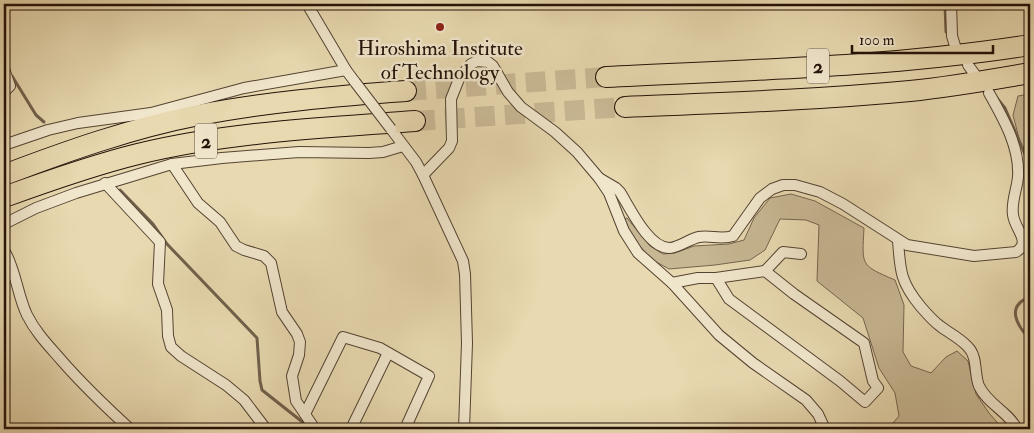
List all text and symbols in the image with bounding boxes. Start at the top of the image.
marker: Hiroshima Institute of Technology [434,21,446,33]
scale bar [852,22,993,54]
text: 100 m [859,31,895,50]
place label: Hiroshima Institute of Technology [357,35,523,86]
road number: 2 [807,48,829,84]
road number: 2 [195,124,217,158]

